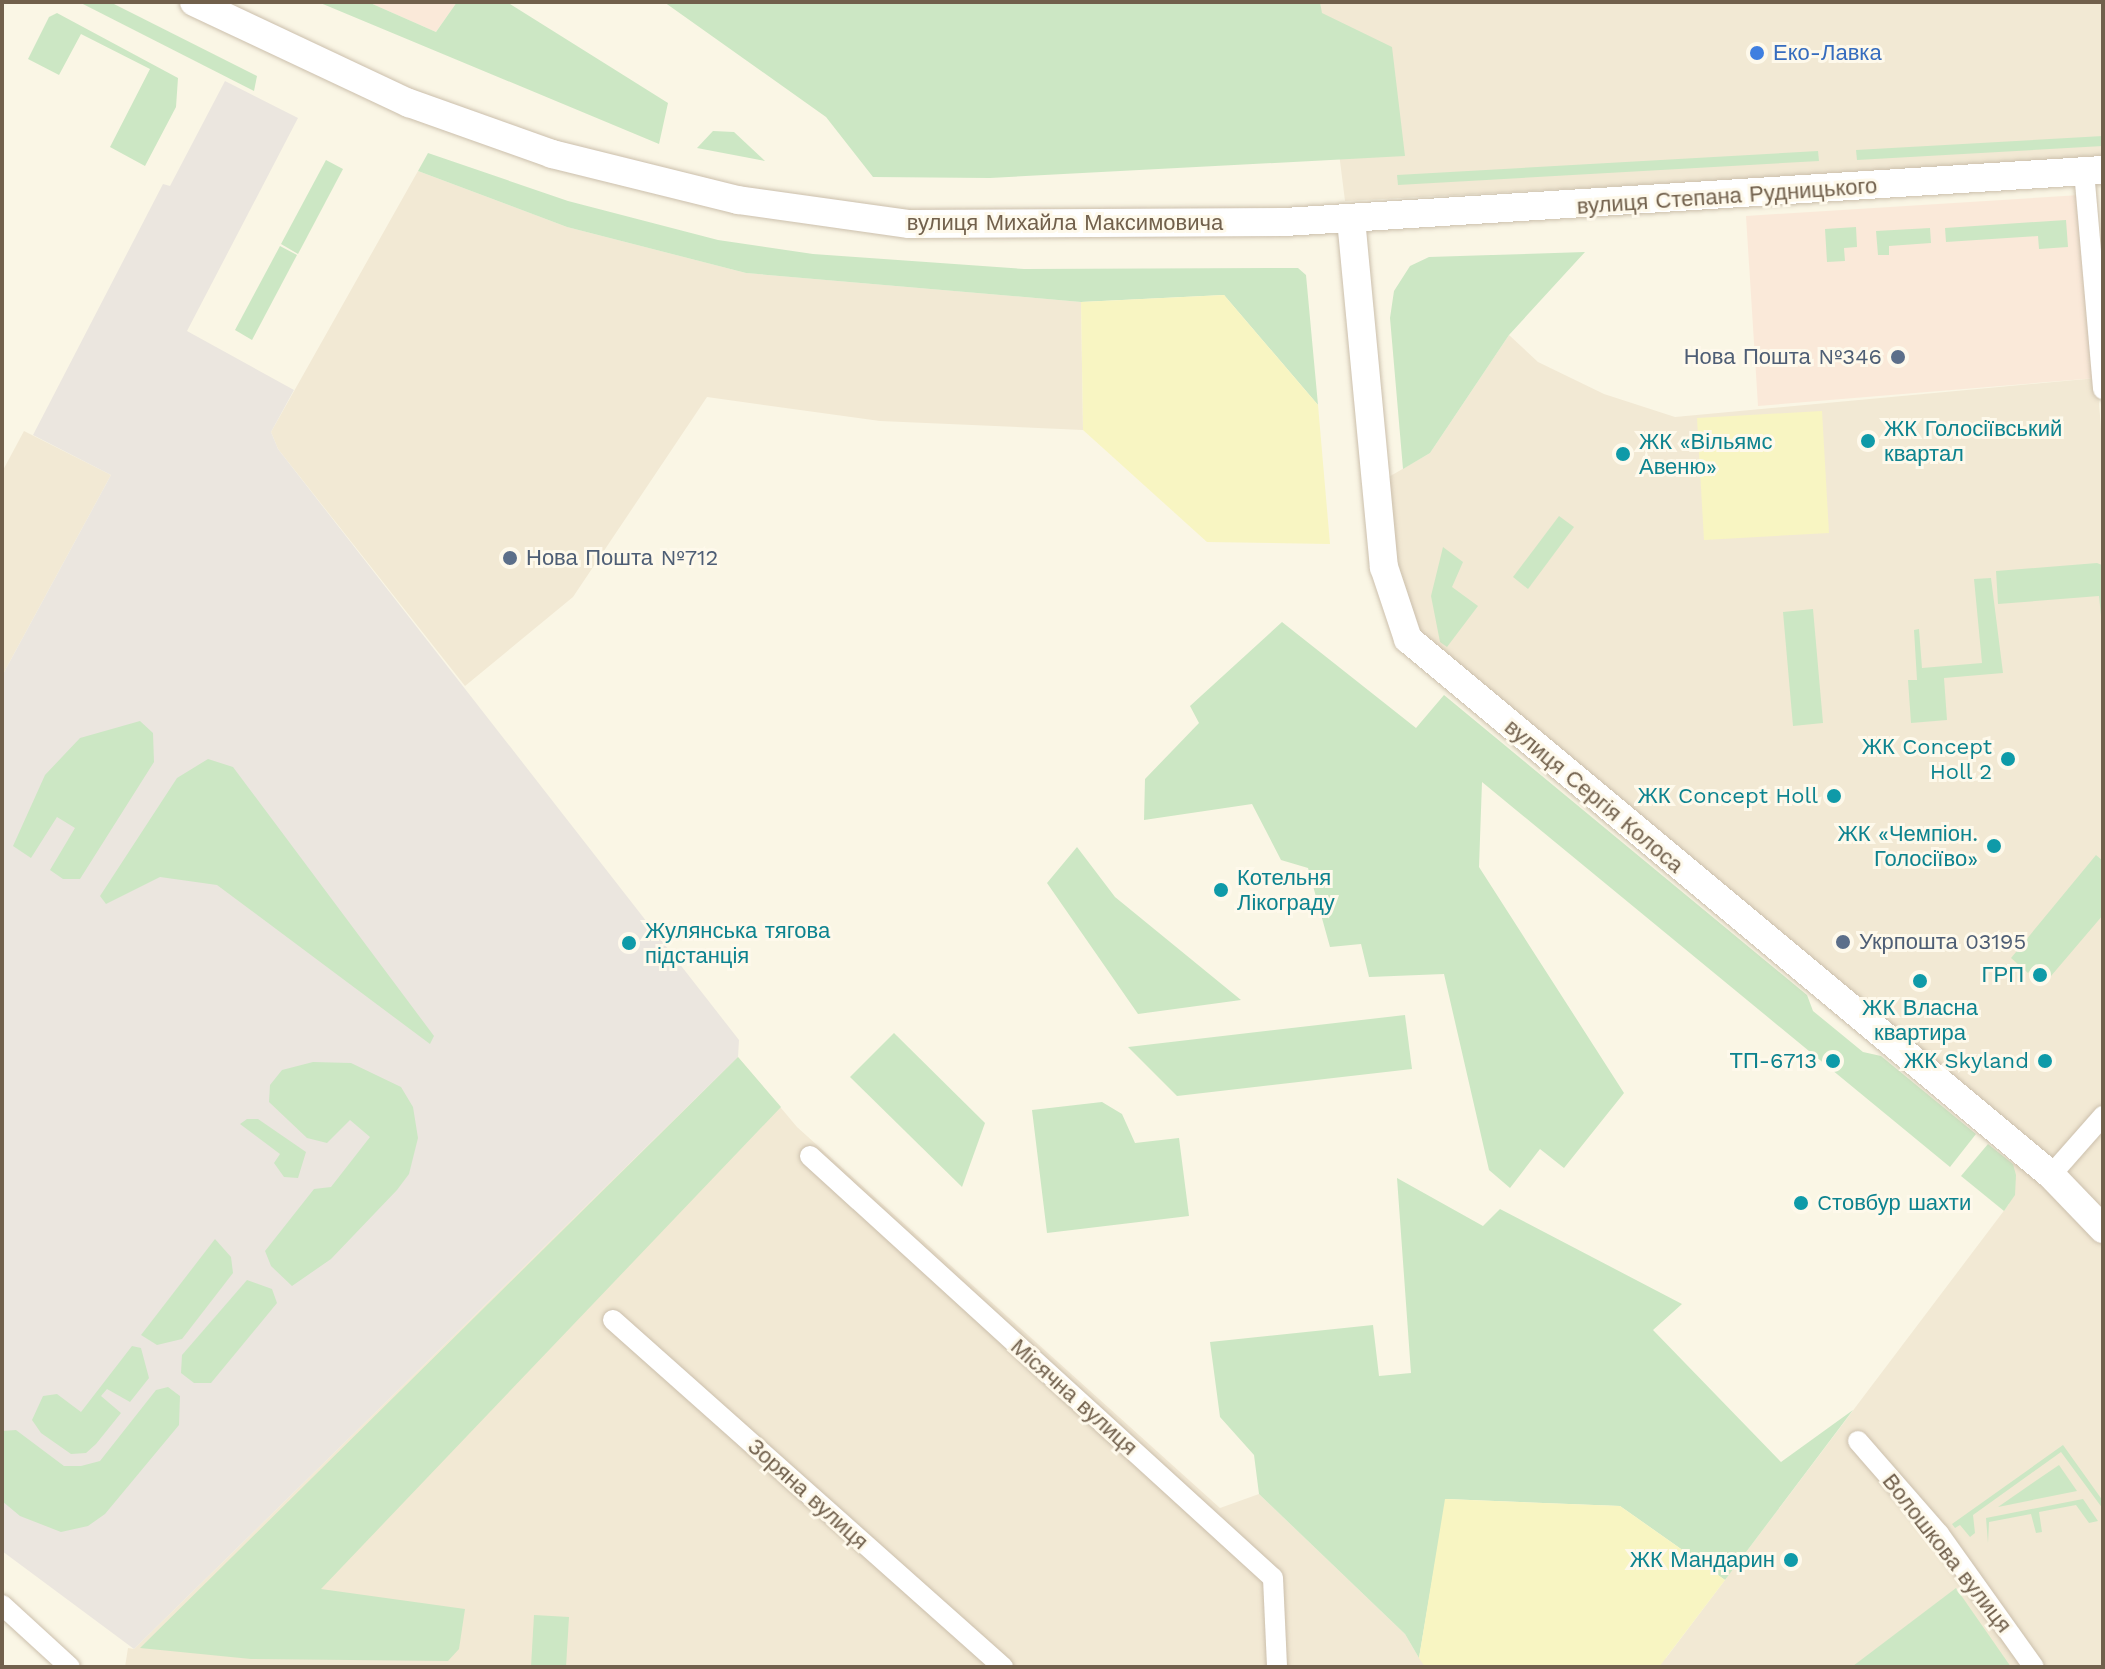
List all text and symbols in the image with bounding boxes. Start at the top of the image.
place label: Еко-Лавка [1773,40,1882,66]
marker: Еко-Лавка [1748,44,1766,62]
street label: вулиця Степана Рудницького [1576,172,1878,220]
street label: вулиця Михайла Максимовича [907,210,1223,236]
place label: Нова Пошта №346 [1684,344,1882,370]
marker: Нова Пошта №346 [1889,348,1907,366]
place label: ЖК Голосіївський квартал [1884,415,2062,466]
place label: ЖК «Вільямс Авеню» [1639,428,1772,480]
marker: ЖК Голосіївський квартал [1859,432,1877,450]
marker: ЖК «Вільямс Авеню» [1614,445,1632,463]
place label: Нова Пошта №712 [526,545,718,571]
marker: Нова Пошта №712 [501,549,519,567]
street label: вулиця Сергія Колоса [1499,714,1689,878]
place label: ЖК Concept Holl 2 [1862,733,1992,784]
marker: ЖК Concept Holl 2 [1999,750,2017,768]
place label: ЖК Concept Holl [1637,783,1818,809]
marker: ЖК Concept Holl [1825,787,1843,805]
place label: ЖК «Чемпіон. Голосіїво» [1837,820,1978,872]
marker: ЖК «Чемпіон. Голосіїво» [1985,837,2003,855]
place label: Котельня Лікограду [1237,864,1335,916]
marker: Котельня Лікограду [1212,881,1230,899]
place label: Жулянська тягова підстанція [645,917,830,968]
place label: Укрпошта 03195 [1859,929,2026,955]
marker: Укрпошта 03195 [1834,933,1852,951]
marker: Жулянська тягова підстанція [620,934,638,952]
place label: ГРП [1982,962,2024,988]
marker: ГРП [2031,966,2049,984]
marker: ЖК Власна квартира [1911,972,1929,990]
place label: ЖК Власна квартира [1862,994,1978,1046]
place label: ТП-6713 [1730,1048,1817,1074]
place label: ЖК Skyland [1904,1048,2029,1074]
marker: ТП-6713 [1824,1052,1842,1070]
marker: ЖК Skyland [2036,1052,2054,1070]
place label: Cтовбур шахти [1817,1190,1971,1216]
marker: Cтовбур шахти [1792,1194,1810,1212]
street label: Місячна вулиця [1005,1333,1143,1461]
street label: Зоряна вулиця [742,1433,874,1555]
street label: Волошкова вулиця [1877,1468,2017,1638]
place label: ЖК Мандарин [1630,1547,1775,1573]
marker: ЖК Мандарин [1782,1551,1800,1569]

